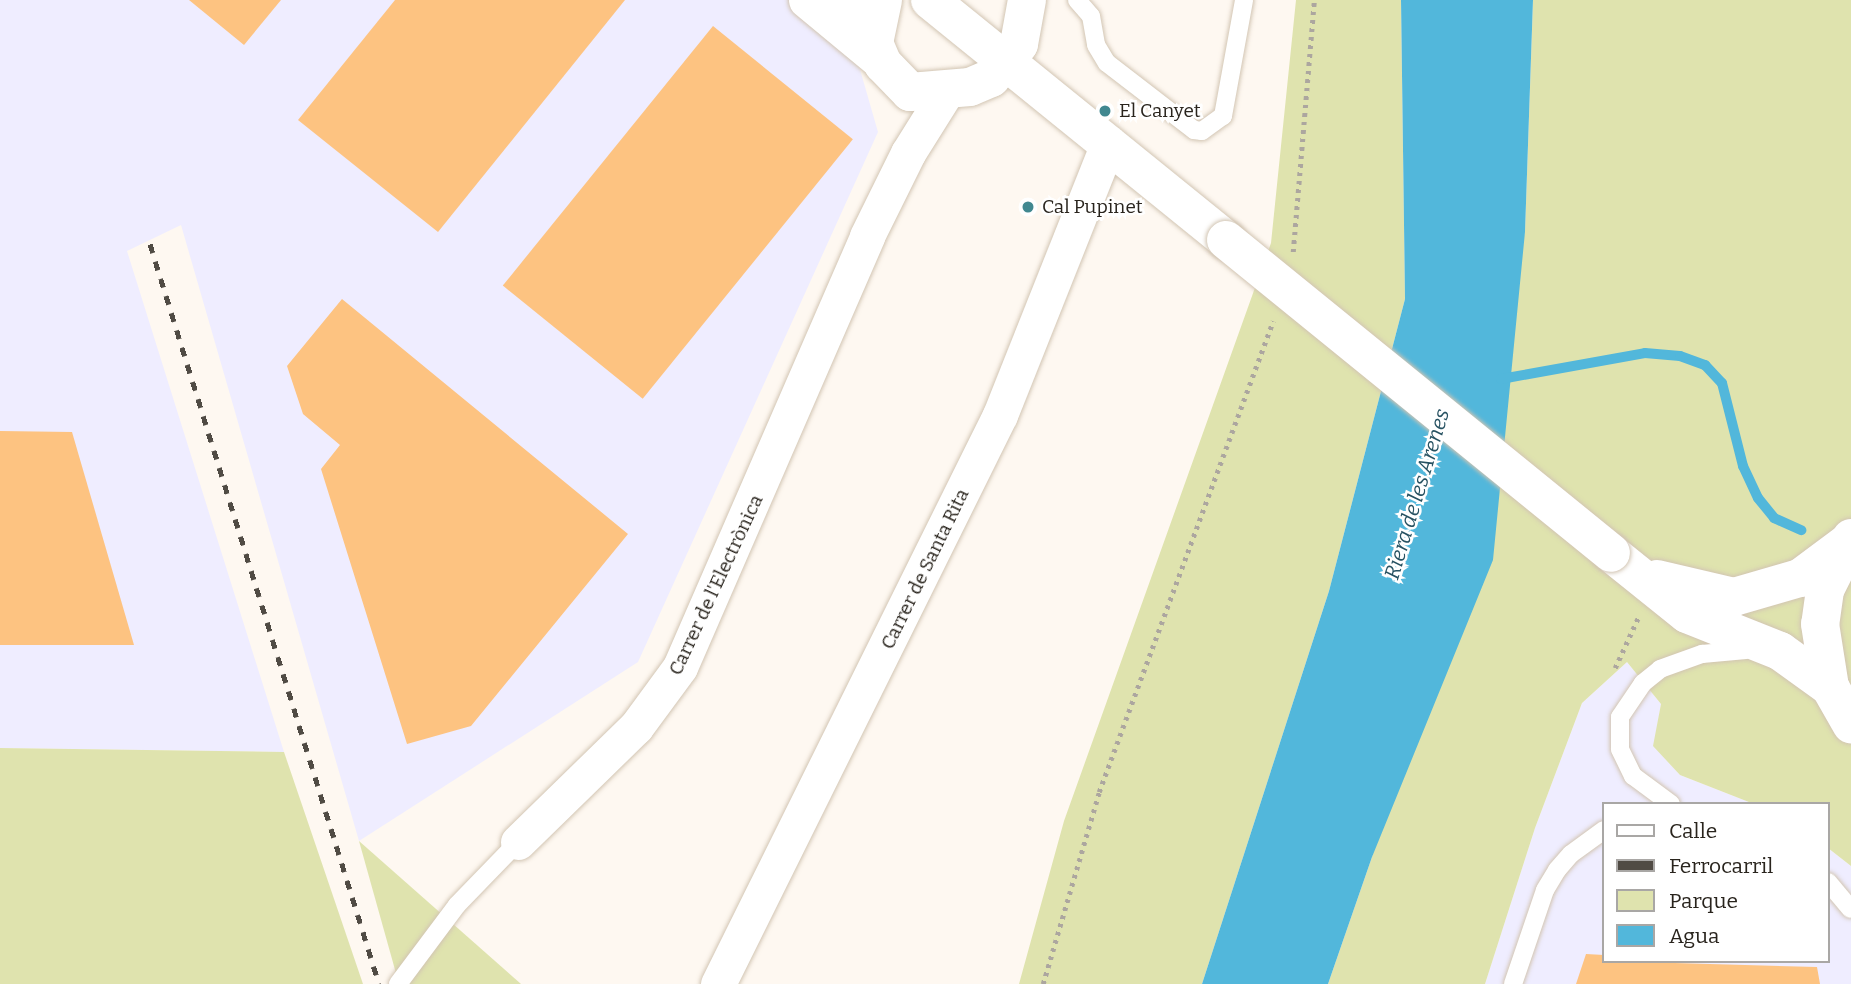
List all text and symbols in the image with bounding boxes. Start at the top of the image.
place label: El Canyet [1119,100,1201,122]
marker: El Canyet [1097,103,1113,119]
place label: Cal Pupinet [1042,196,1143,218]
marker: Cal Pupinet [1020,199,1036,215]
water label: Riera de les Arenes [1379,406,1455,582]
street label: Carrer de Santa Rita [876,485,974,653]
street label: Carrer de l'Electrònica [664,491,768,679]
legend [1602,802,1830,963]
text: Calle [1669,818,1717,844]
text: Ferrocarril [1669,853,1773,879]
text: Parque [1669,888,1738,914]
text: Agua [1669,923,1720,949]

